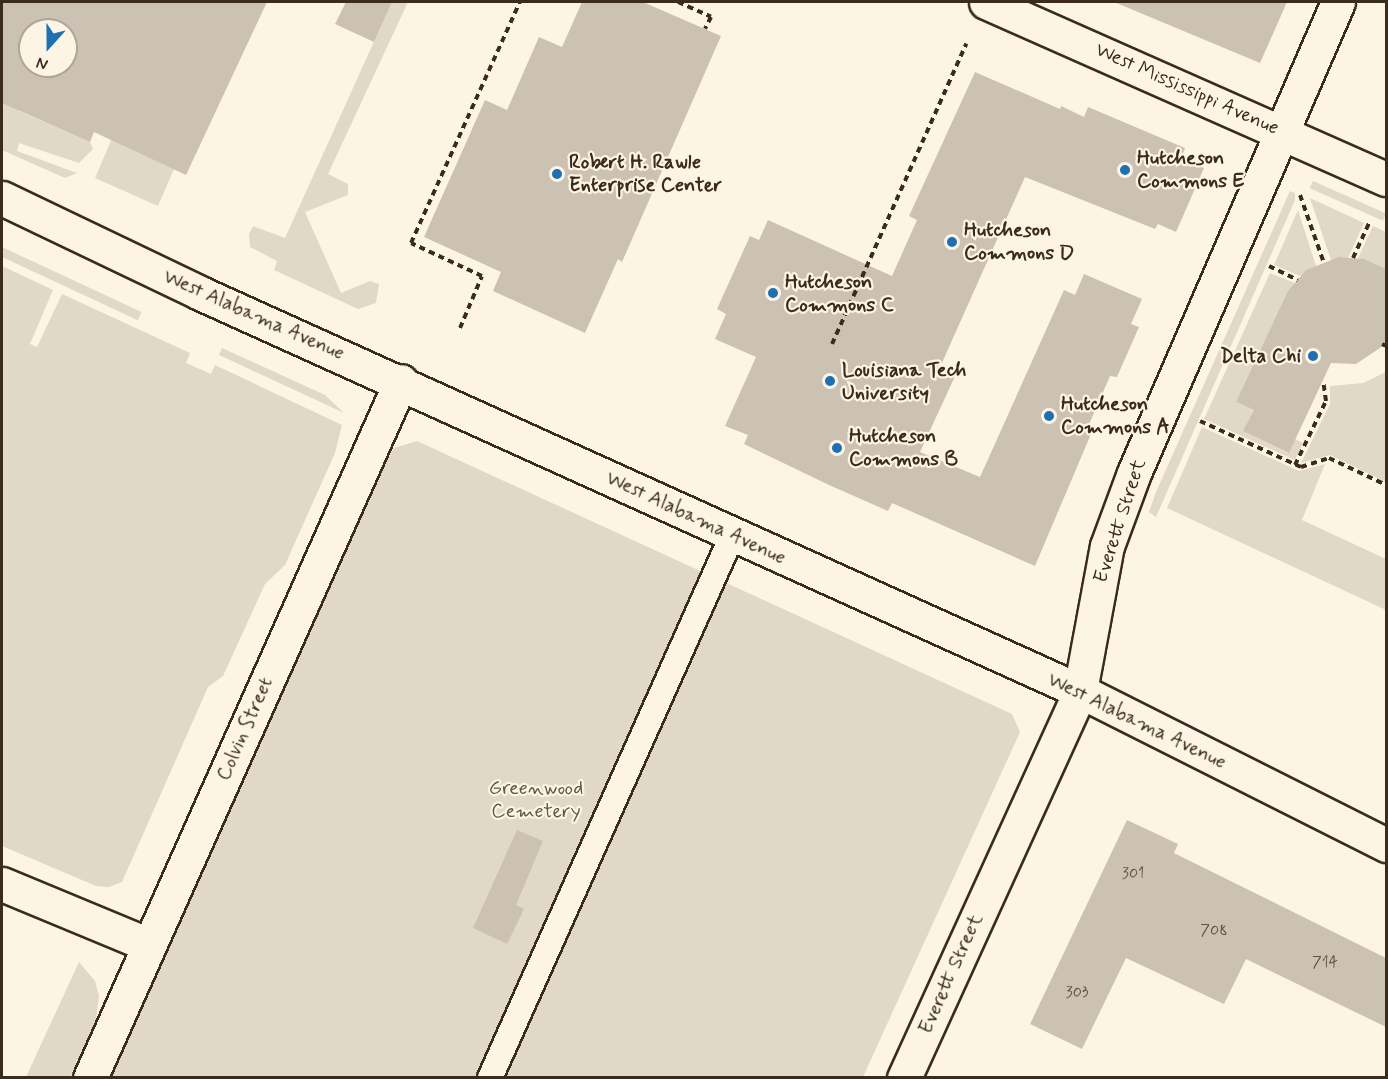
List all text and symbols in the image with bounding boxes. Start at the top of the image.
north arrow [18,18,78,78]
street label: West Mississippi Avenue [1090,37,1284,141]
text: N [33,52,51,75]
place label: Hutcheson Commons E [1137,146,1244,193]
place label: Robert H. Rawle Enterprise Center [569,150,723,197]
marker: Hutcheson Commons E [1118,163,1132,177]
marker: Robert H. Rawle Enterprise Center [550,167,564,181]
place label: Hutcheson Commons D [964,219,1073,266]
marker: Hutcheson Commons D [945,235,959,249]
street label: West Alabama Avenue [159,264,349,366]
place label: Hutcheson Commons C [785,270,895,317]
marker: Hutcheson Commons C [766,286,780,300]
place label: Delta Chi [1220,344,1301,368]
marker: Delta Chi [1306,349,1320,363]
place label: Louisiana Tech University [842,358,964,405]
marker: Louisiana Tech University [823,374,837,388]
place label: Hutcheson Commons A [1061,392,1170,439]
marker: Hutcheson Commons A [1042,409,1056,423]
place label: Hutcheson Commons B [849,424,957,471]
marker: Hutcheson Commons B [830,441,844,455]
street label: Everett Street [1089,456,1151,586]
street label: West Alabama Avenue [601,465,791,571]
street label: West Alabama Avenue [1043,667,1231,775]
street label: Colvin Street [211,672,279,786]
park label: Greenwood Cemetery [489,777,583,824]
house number: 301 [1122,864,1144,884]
street label: Everett Street [914,910,988,1038]
house number: 708 [1200,921,1228,941]
house number: 714 [1312,953,1338,973]
house number: 303 [1066,983,1088,1003]

